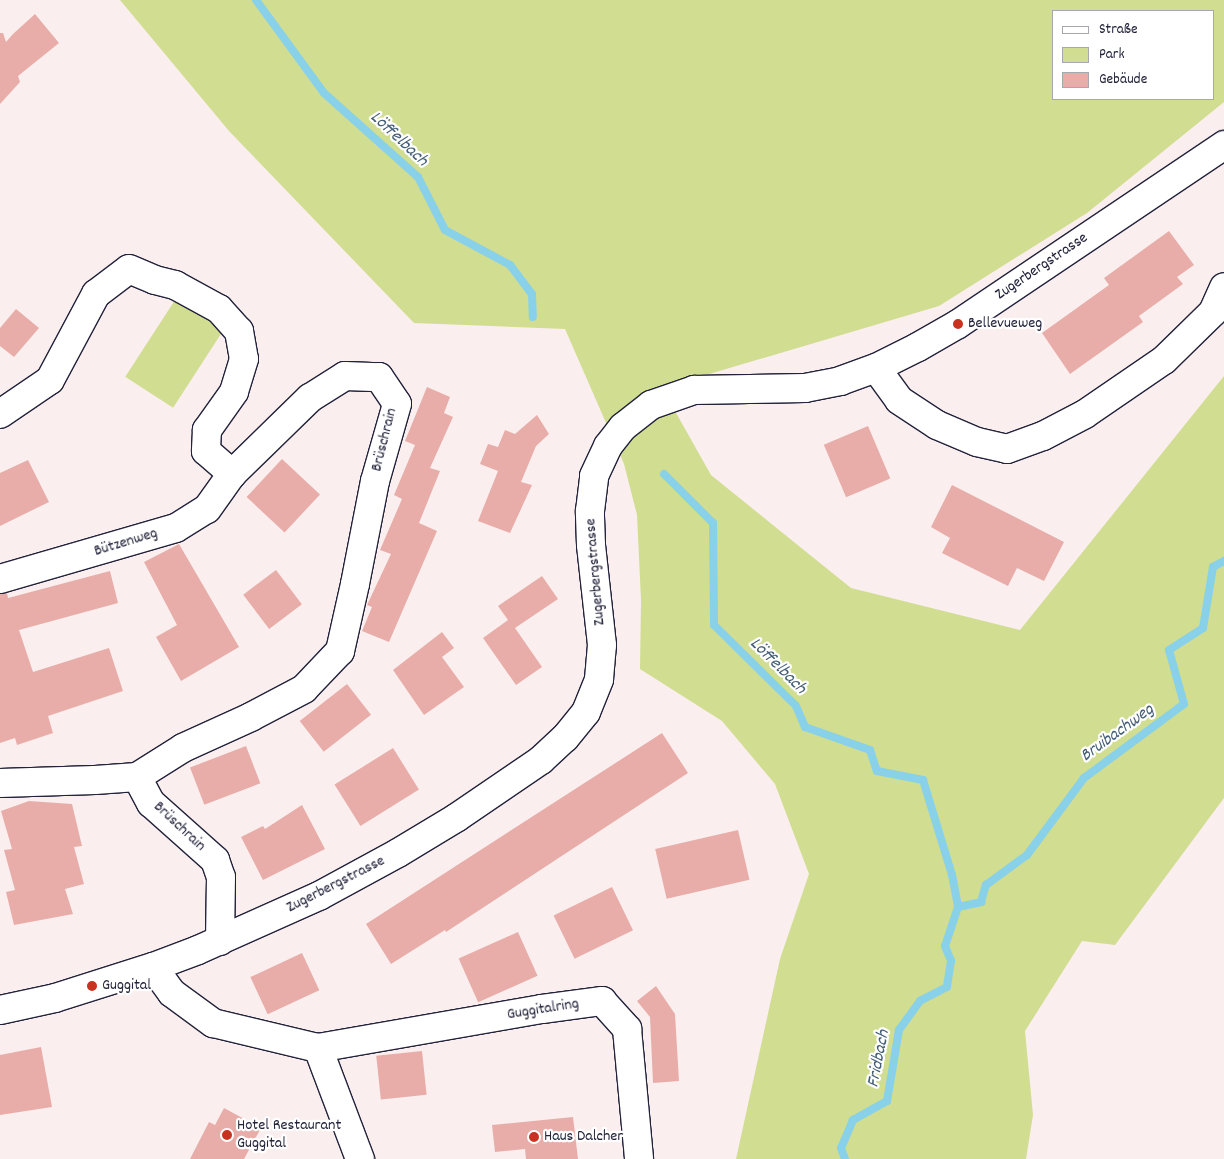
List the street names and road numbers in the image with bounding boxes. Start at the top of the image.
street label: Zugerbergstrasse [992,229,1092,305]
street label: Brüschrain [368,406,402,474]
street label: Zugerbergstrasse [582,518,610,626]
street label: Bützenweg [92,524,160,562]
street label: Brüschrain [149,798,209,856]
street label: Zugerbergstrasse [284,852,388,918]
street label: Guggitalring [506,995,580,1025]

